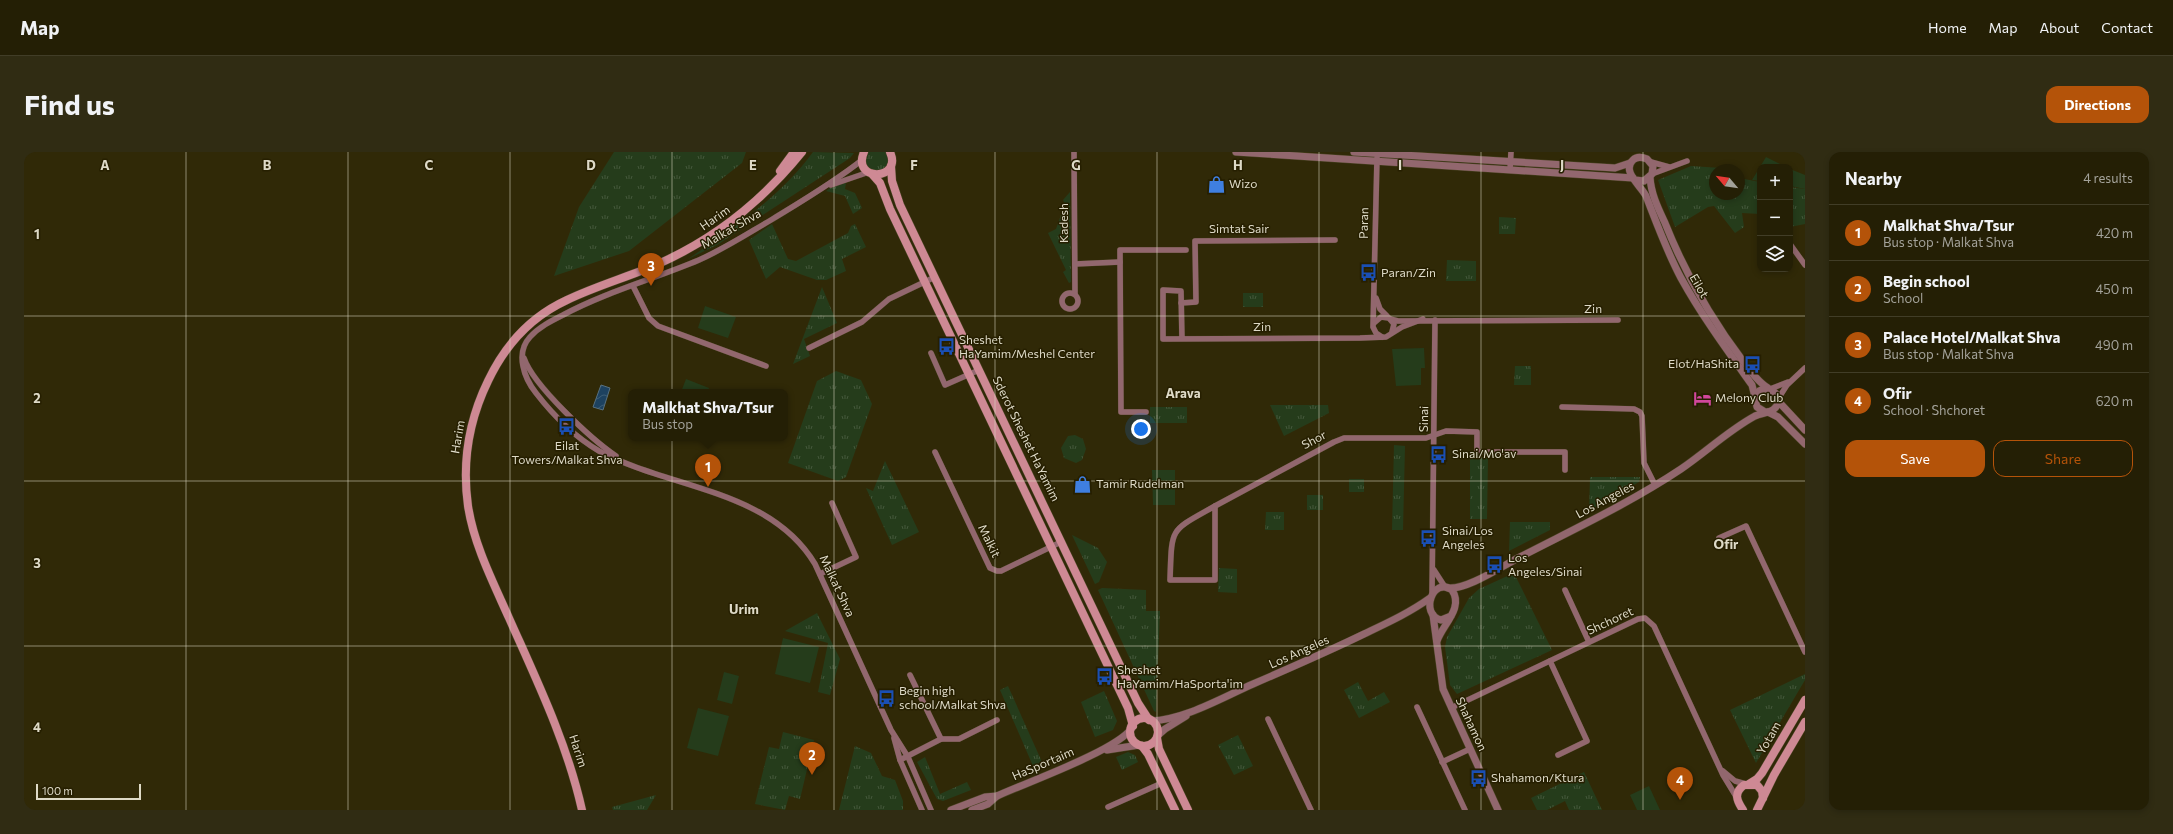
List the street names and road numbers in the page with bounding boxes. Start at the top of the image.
street label: Harim [697,202,732,233]
street label: Kadesh [1056,203,1070,243]
street label: Malkat Shva [698,205,763,251]
street label: Paran [1356,207,1370,239]
street label: Simtat Sair [1209,221,1269,235]
street label: Eilot [1687,271,1712,300]
street label: Zin [1584,301,1602,315]
street label: Zin [1253,319,1271,333]
street label: Sderot Sheshet HaYamim [990,374,1063,503]
street label: Sinai [1416,406,1430,432]
street label: Harim [447,419,467,455]
street label: Shor [1299,427,1328,451]
street label: Los Angeles [1573,478,1636,520]
street label: Malkit [976,522,1004,560]
street label: Malkat Shva [817,552,858,619]
street label: Shchoret [1584,603,1635,637]
street label: Los Angeles [1266,632,1331,671]
street label: Shahamon [1453,694,1490,753]
street label: Yotam [1753,719,1783,756]
street label: Harim [567,733,591,769]
street label: HaSportaim [1009,744,1076,782]

